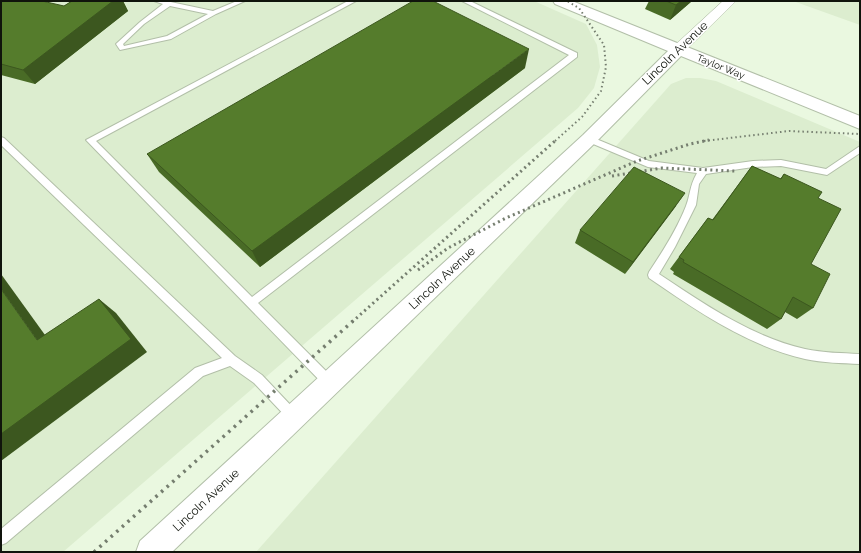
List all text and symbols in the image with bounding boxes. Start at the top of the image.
street label: Lincoln Avenue [639,18,711,88]
street label: Taylor Way [695,52,747,81]
street label: Lincoln Avenue [406,244,478,312]
street label: Lincoln Avenue [170,466,242,534]

